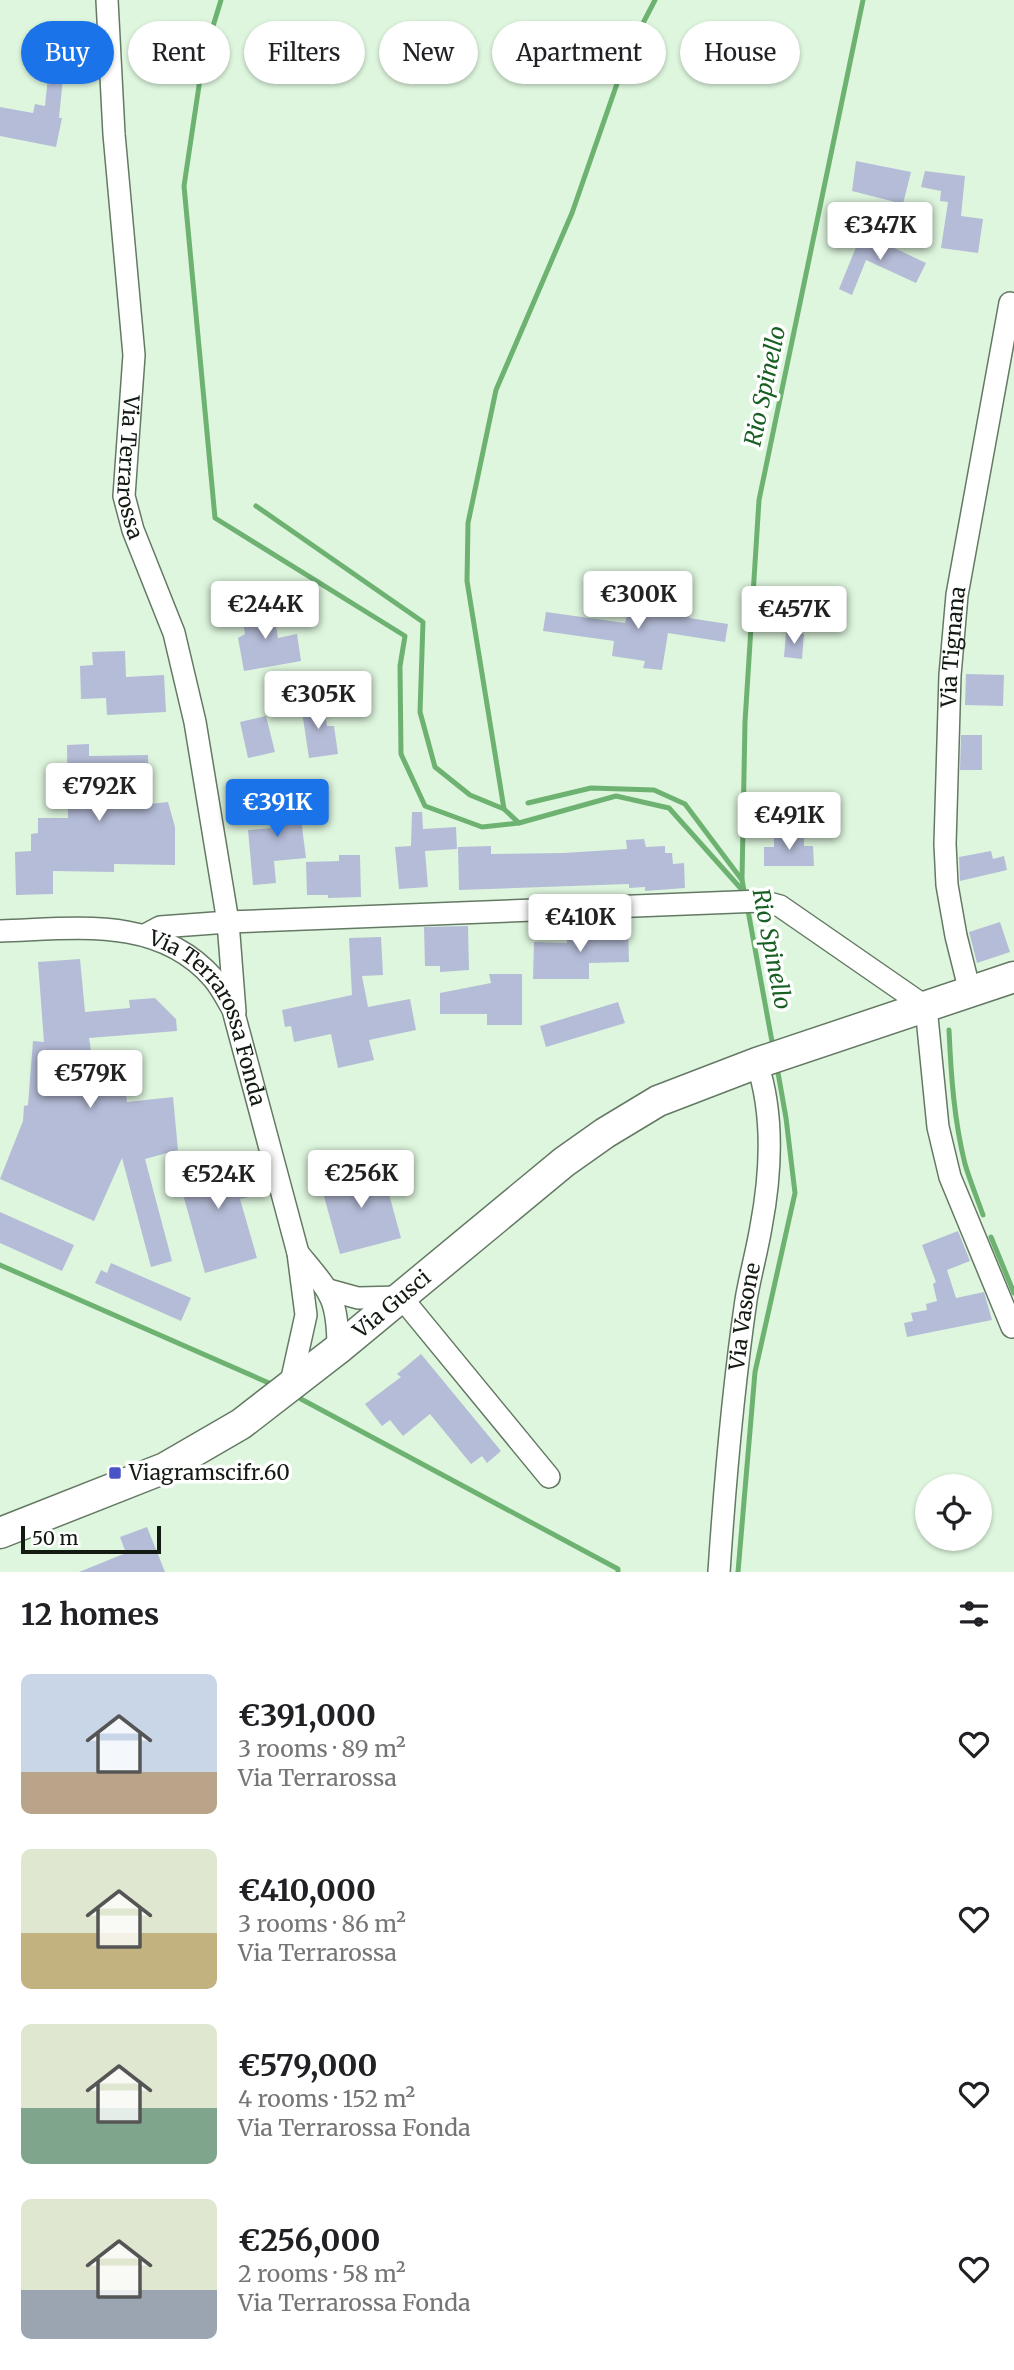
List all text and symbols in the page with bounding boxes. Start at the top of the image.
chip: Buy [21,21,114,84]
chip: Rent [128,21,230,84]
chip: Filters [244,21,365,84]
chip: New [379,21,478,84]
chip: Apartment [492,21,666,84]
chip: House [680,21,800,84]
pin: €347K [831,202,929,262]
text: €347K [843,210,917,239]
water label: Rio Spinello [738,323,791,449]
street label: Via Terrarossa [111,393,149,543]
pin: €300K [589,572,687,631]
text: €300K [599,579,677,608]
pin: €244K [216,582,314,641]
street label: Via Tignana [935,584,971,709]
pin: €457K [745,586,843,646]
text: €244K [227,589,303,618]
text: €457K [758,594,830,623]
pin: €305K [269,672,367,731]
text: €305K [280,679,356,708]
pin: €792K [50,764,148,823]
text: €792K [62,771,136,800]
pin: €391K [228,780,326,839]
text: €391K [242,787,312,816]
pin: €491K [740,792,838,852]
text: €491K [754,800,824,829]
water label: Rio Spinello [747,886,798,1012]
pin: €410K [531,894,629,954]
text: €410K [544,902,616,931]
street label: Via Terrarossa Fonda [145,924,272,1109]
pin: €579K [41,1050,139,1110]
text: €579K [53,1058,127,1087]
pin: €256K [312,1150,410,1210]
pin: €524K [169,1152,267,1211]
text: €256K [324,1158,398,1187]
text: €524K [181,1159,255,1188]
street label: Via Vasone [723,1260,766,1373]
street label: Via Gusci [347,1264,436,1345]
place label: Viagramscifr.60 [128,1459,290,1486]
marker: Viagramscifr.60 [107,1465,123,1481]
map controls [915,1474,992,1551]
button: locate [915,1474,992,1551]
scale bar [21,1523,161,1555]
text: 50 m [32,1526,78,1550]
text: 12 homes [21,1595,159,1633]
icon: filters [955,1595,993,1633]
text: €391,000 [238,1696,376,1734]
icon: home [77,1702,161,1786]
icon: heart [955,1725,993,1763]
text: 3 rooms · 89 m² [238,1734,406,1763]
text: Via Terrarossa [238,1763,397,1792]
text: €410,000 [238,1871,376,1909]
icon: home [77,1877,161,1961]
icon: heart [955,1900,993,1938]
text: 3 rooms · 86 m² [238,1909,406,1938]
text: Via Terrarossa [238,1938,397,1967]
text: €579,000 [238,2046,377,2084]
icon: home [77,2052,161,2136]
icon: heart [955,2075,993,2113]
text: 4 rooms · 152 m² [238,2084,415,2113]
text: Via Terrarossa Fonda [238,2113,471,2142]
text: €256,000 [238,2221,380,2259]
icon: home [77,2227,161,2311]
icon: heart [955,2250,993,2288]
text: 2 rooms · 58 m² [238,2259,406,2288]
text: Via Terrarossa Fonda [238,2288,471,2317]

